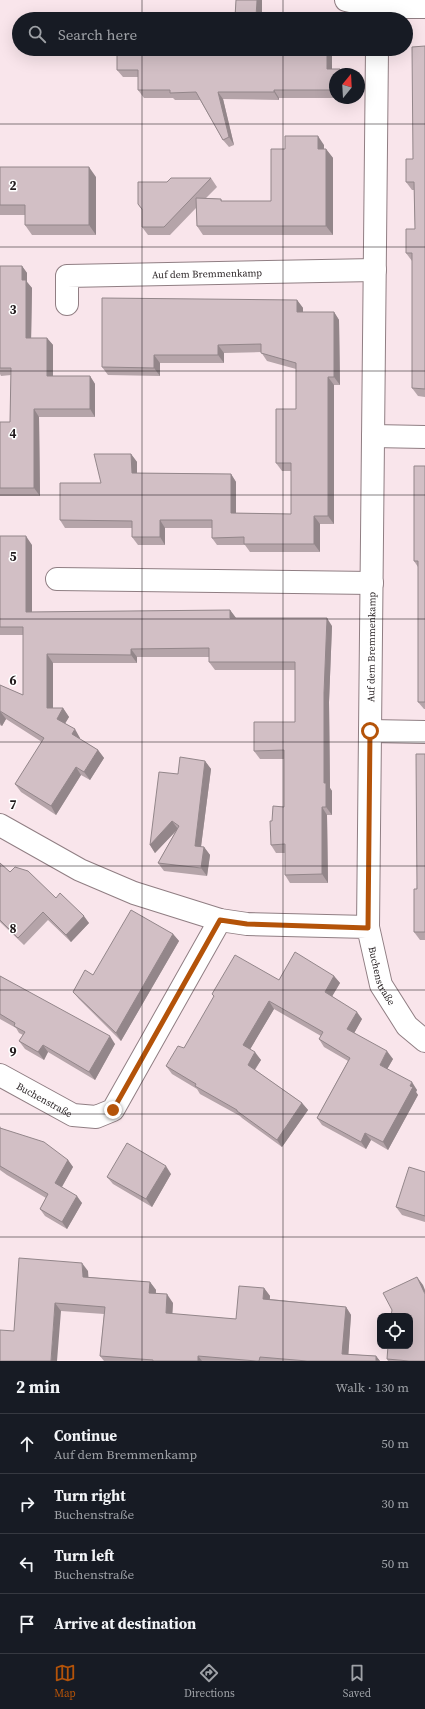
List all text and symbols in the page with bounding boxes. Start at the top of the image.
search box [12,12,413,56]
icon: search [26,23,48,45]
text: Search here [58,24,137,45]
north arrow [329,68,365,104]
text: 2 [9,177,17,194]
street label: Auf dem Bremmenkamp [152,266,262,281]
text: 3 [9,301,17,318]
text: 4 [9,425,17,442]
text: 5 [9,548,17,565]
street label: Auf dem Bremmenkamp [364,592,378,702]
text: 6 [9,672,17,689]
route start [361,722,379,740]
text: 7 [9,796,17,813]
text: 8 [9,920,17,937]
street label: Buchenstraße [366,945,398,1008]
text: 9 [9,1043,17,1060]
street label: Buchenstraße [14,1079,75,1120]
route end [104,1101,122,1119]
map controls [377,1313,413,1349]
button: locate [377,1313,413,1349]
text: 2 min [16,1375,60,1399]
text: Walk · 130 m [336,1379,409,1396]
text: Continue [54,1425,117,1446]
icon: ahead [16,1433,38,1455]
text: 50 m [381,1435,409,1452]
text: Auf dem Bremmenkamp [54,1446,197,1463]
text: Turn right [54,1485,126,1506]
icon: right [16,1493,38,1515]
text: 30 m [381,1495,409,1512]
text: Buchenstraße [54,1506,134,1523]
text: Turn left [54,1545,114,1566]
icon: left [16,1553,38,1575]
text: 50 m [381,1555,409,1572]
text: Buchenstraße [54,1566,134,1583]
icon: arrive [16,1613,38,1635]
text: Arrive at destination [54,1613,196,1634]
tab: Map [54,1662,76,1701]
tab: Directions [184,1662,235,1701]
tab: Saved [343,1662,371,1701]

